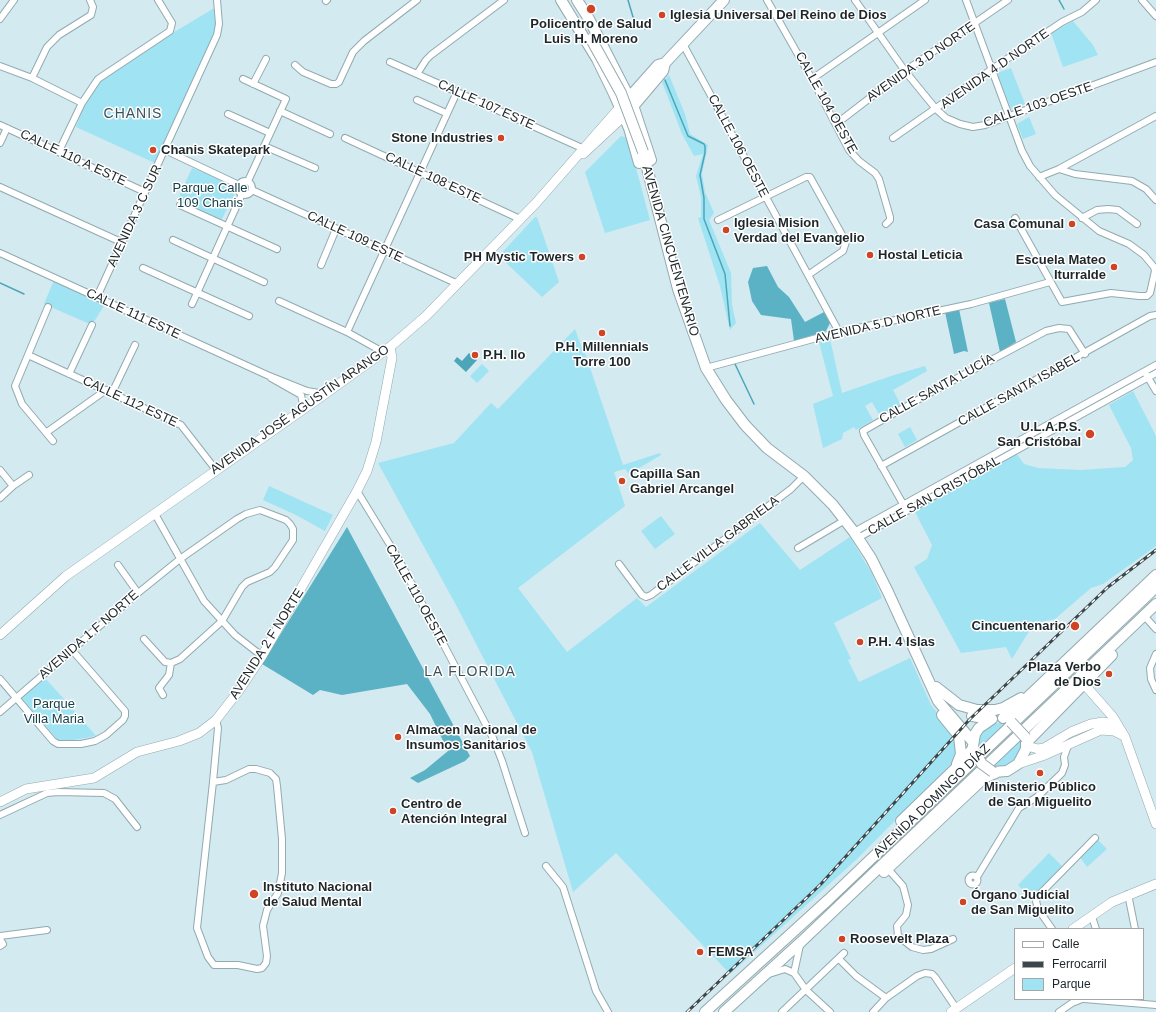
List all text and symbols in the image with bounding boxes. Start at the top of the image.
marker: Policentro de Salud Luis H. Moreno [585,3,597,15]
place label: Iglesia Universal Del Reino de Dios [670,7,887,23]
marker: Iglesia Universal Del Reino de Dios [657,10,667,20]
place label: Policentro de Salud Luis H. Moreno [530,16,652,47]
street label: AVENIDA 3 D NORTE [864,19,978,105]
street label: AVENIDA 4 D NORTE [938,26,1052,112]
street label: CALLE 104 OESTE [792,49,860,157]
street label: CALLE 107 ESTE [435,77,537,133]
street label: CALLE 103 OESTE [981,79,1095,131]
street label: CALLE 106 OESTE [704,92,772,200]
district label: CHANIS [104,106,162,122]
street label: CALLE 110 A ESTE [17,127,129,189]
place label: Stone Industries [391,130,493,146]
marker: Stone Industries [496,133,506,143]
place label: Chanis Skatepark [161,142,270,158]
marker: Chanis Skatepark [148,145,158,155]
street label: CALLE 108 ESTE [383,149,483,207]
street label: AVENIDA 3 C SUR [104,162,166,270]
street label: AVENIDA CINCUENTENARIO [638,164,702,338]
park label: Parque Calle 109 Chanis [172,180,248,211]
street label: CALLE 109 ESTE [305,208,405,266]
place label: Iglesia Mision Verdad del Evangelio [734,215,865,246]
place label: Casa Comunal [974,216,1064,232]
marker: Casa Comunal [1067,219,1077,229]
marker: Iglesia Mision Verdad del Evangelio [721,225,731,235]
place label: Hostal Leticia [878,247,963,263]
place label: PH Mystic Towers [464,249,574,265]
marker: Hostal Leticia [865,250,875,260]
marker: PH Mystic Towers [577,252,587,262]
place label: Escuela Mateo Iturralde [1016,252,1106,283]
marker: Escuela Mateo Iturralde [1109,262,1119,272]
street label: CALLE 111 ESTE [83,285,183,343]
street label: AVENIDA 5 D NORTE [813,303,943,347]
marker: P.H. Millennials Torre 100 [597,328,607,338]
place label: P.H. Millennials Torre 100 [555,339,649,370]
street label: AVENIDA JOSÉ AGUSTÍN ARANGO [207,342,393,478]
place label: P.H. Ilo [483,347,525,363]
marker: P.H. Ilo [470,350,480,360]
street label: CALLE SANTA ISABEL [956,350,1082,430]
street label: CALLE SANTA LUCÍA [877,351,997,427]
street label: CALLE 112 ESTE [80,373,180,431]
place label: U.L.A.P.S. San Cristóbal [997,419,1081,450]
marker: U.L.A.P.S. San Cristóbal [1084,428,1096,440]
street label: CALLE SAN CRISTÓBAL [865,453,1003,539]
place label: Capilla San Gabriel Arcangel [630,466,734,497]
marker: Capilla San Gabriel Arcangel [617,476,627,486]
street label: CALLE VILLA GABRIELA [654,493,782,595]
street label: CALLE 110 OESTE [382,542,450,648]
street label: AVENIDA 2 F NORTE [227,586,307,702]
street label: AVENIDA 1 F NORTE [36,587,142,683]
place label: Cincuentenario [971,618,1066,634]
marker: Cincuentenario [1069,620,1081,632]
place label: P.H. 4 Islas [868,634,935,650]
marker: P.H. 4 Islas [855,637,865,647]
place label: Plaza Verbo de Dios [1028,659,1101,690]
district label: LA FLORIDA [424,664,516,680]
marker: Plaza Verbo de Dios [1104,669,1114,679]
park label: Parque Villa Maria [24,696,84,727]
place label: Almacen Nacional de Insumos Sanitarios [406,722,537,753]
marker: Almacen Nacional de Insumos Sanitarios [393,732,403,742]
street label: AVENIDA DOMINGO DÍAZ [870,741,994,861]
marker: Ministerio Público de San Miguelito [1035,768,1045,778]
place label: Ministerio Público de San Miguelito [984,779,1096,810]
place label: Centro de Atención Integral [401,796,507,827]
marker: Centro de Atención Integral [388,806,398,816]
place label: Instituto Nacional de Salud Mental [263,879,372,910]
place label: Órgano Judicial de San Miguelito [971,887,1074,918]
marker: Instituto Nacional de Salud Mental [248,888,260,900]
marker: Órgano Judicial de San Miguelito [958,897,968,907]
legend [1014,928,1144,1000]
place label: Roosevelt Plaza [850,931,949,947]
marker: Roosevelt Plaza [837,934,847,944]
text: Calle [1052,937,1079,951]
place label: FEMSA [708,944,754,960]
marker: FEMSA [695,947,705,957]
text: Ferrocarril [1052,957,1107,971]
text: Parque [1052,977,1091,991]

